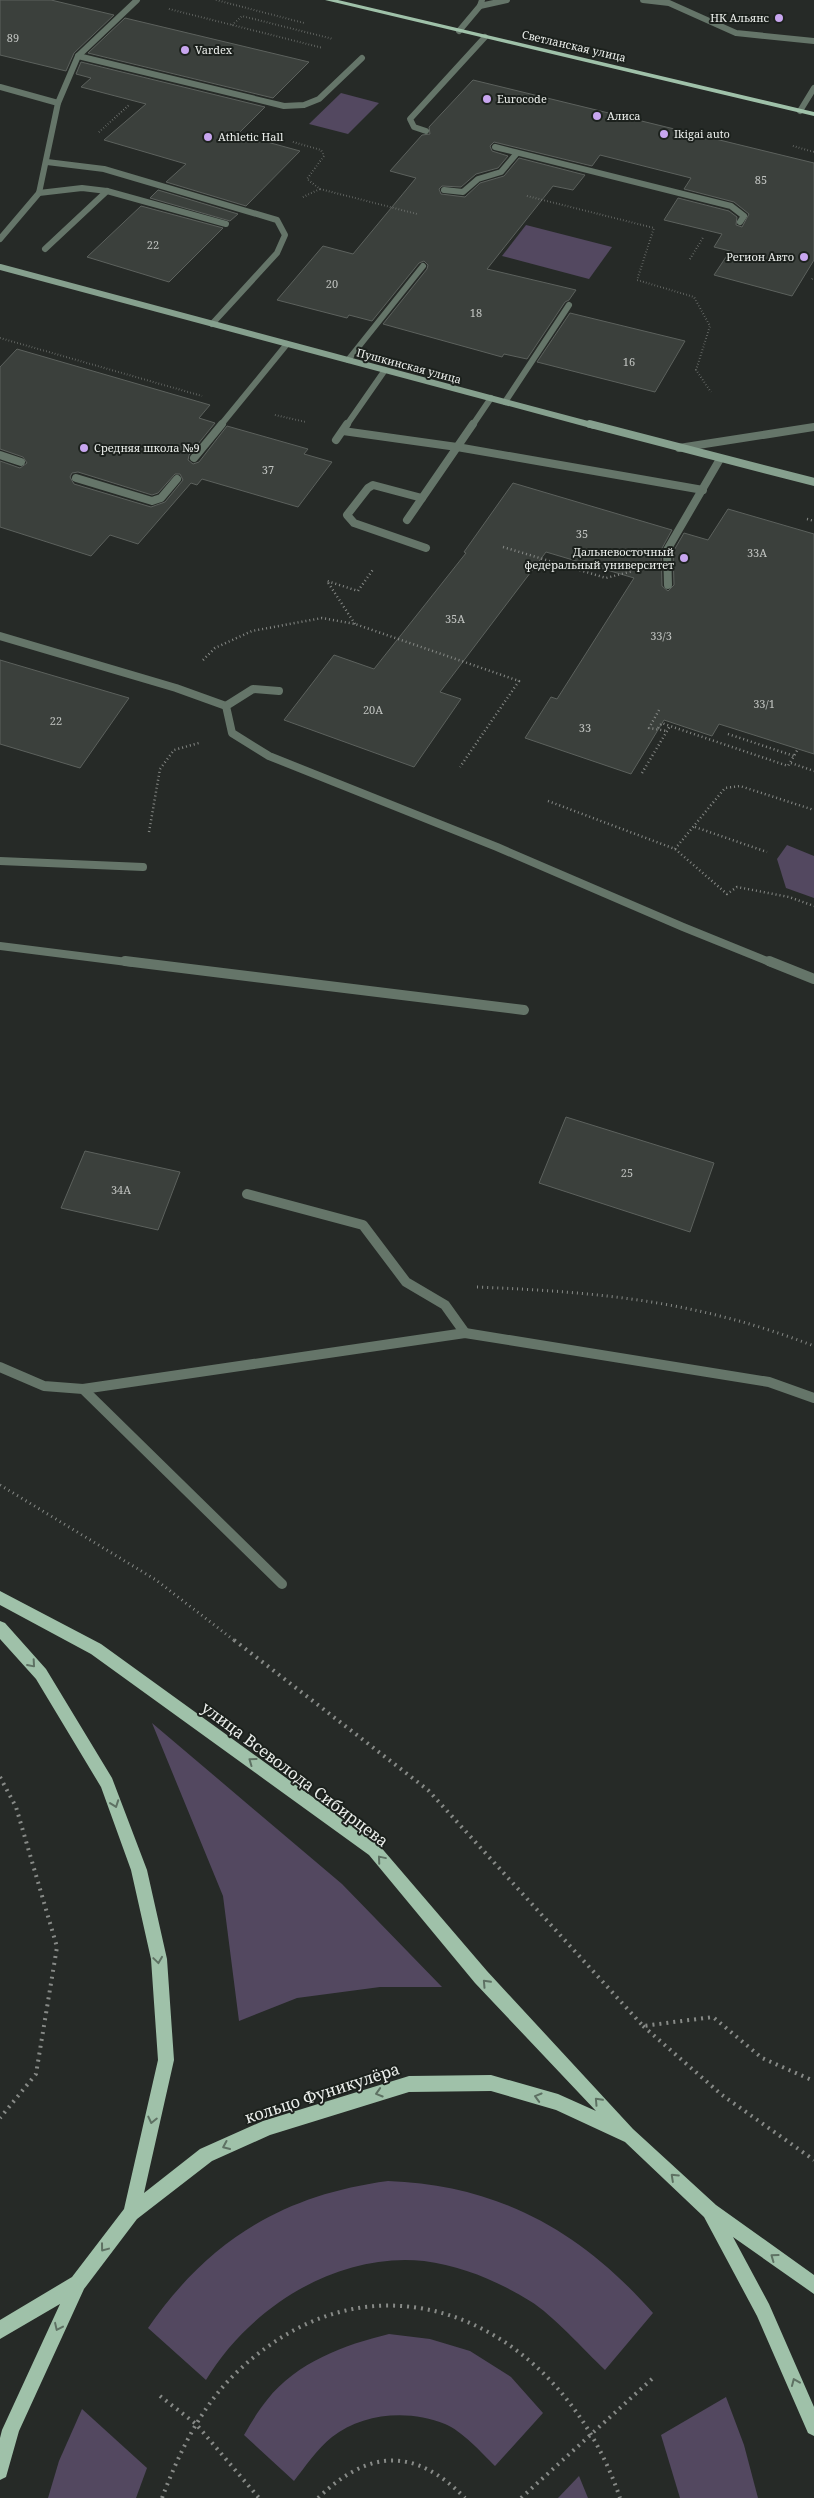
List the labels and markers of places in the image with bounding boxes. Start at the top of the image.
place label: НК Альянс [710,10,770,25]
marker: НК Альянс [773,12,785,24]
place label: Vardex [195,42,233,57]
marker: Vardex [179,44,191,56]
place label: Eurocode [497,91,547,106]
marker: Eurocode [481,93,493,105]
place label: Алиса [607,108,641,123]
marker: Алиса [591,110,603,122]
place label: Ikigai auto [674,126,730,141]
marker: Ikigai auto [658,128,670,140]
place label: Athletic Hall [218,129,284,144]
marker: Athletic Hall [202,131,214,143]
place label: Регион Авто [726,249,794,264]
marker: Регион Авто [798,251,810,263]
place label: Средняя школа №9 [94,440,200,455]
marker: Средняя школа №9 [78,442,90,454]
place label: Дальневосточный федеральный университет [524,544,674,572]
marker: Дальневосточный федеральный университет [678,552,690,564]

